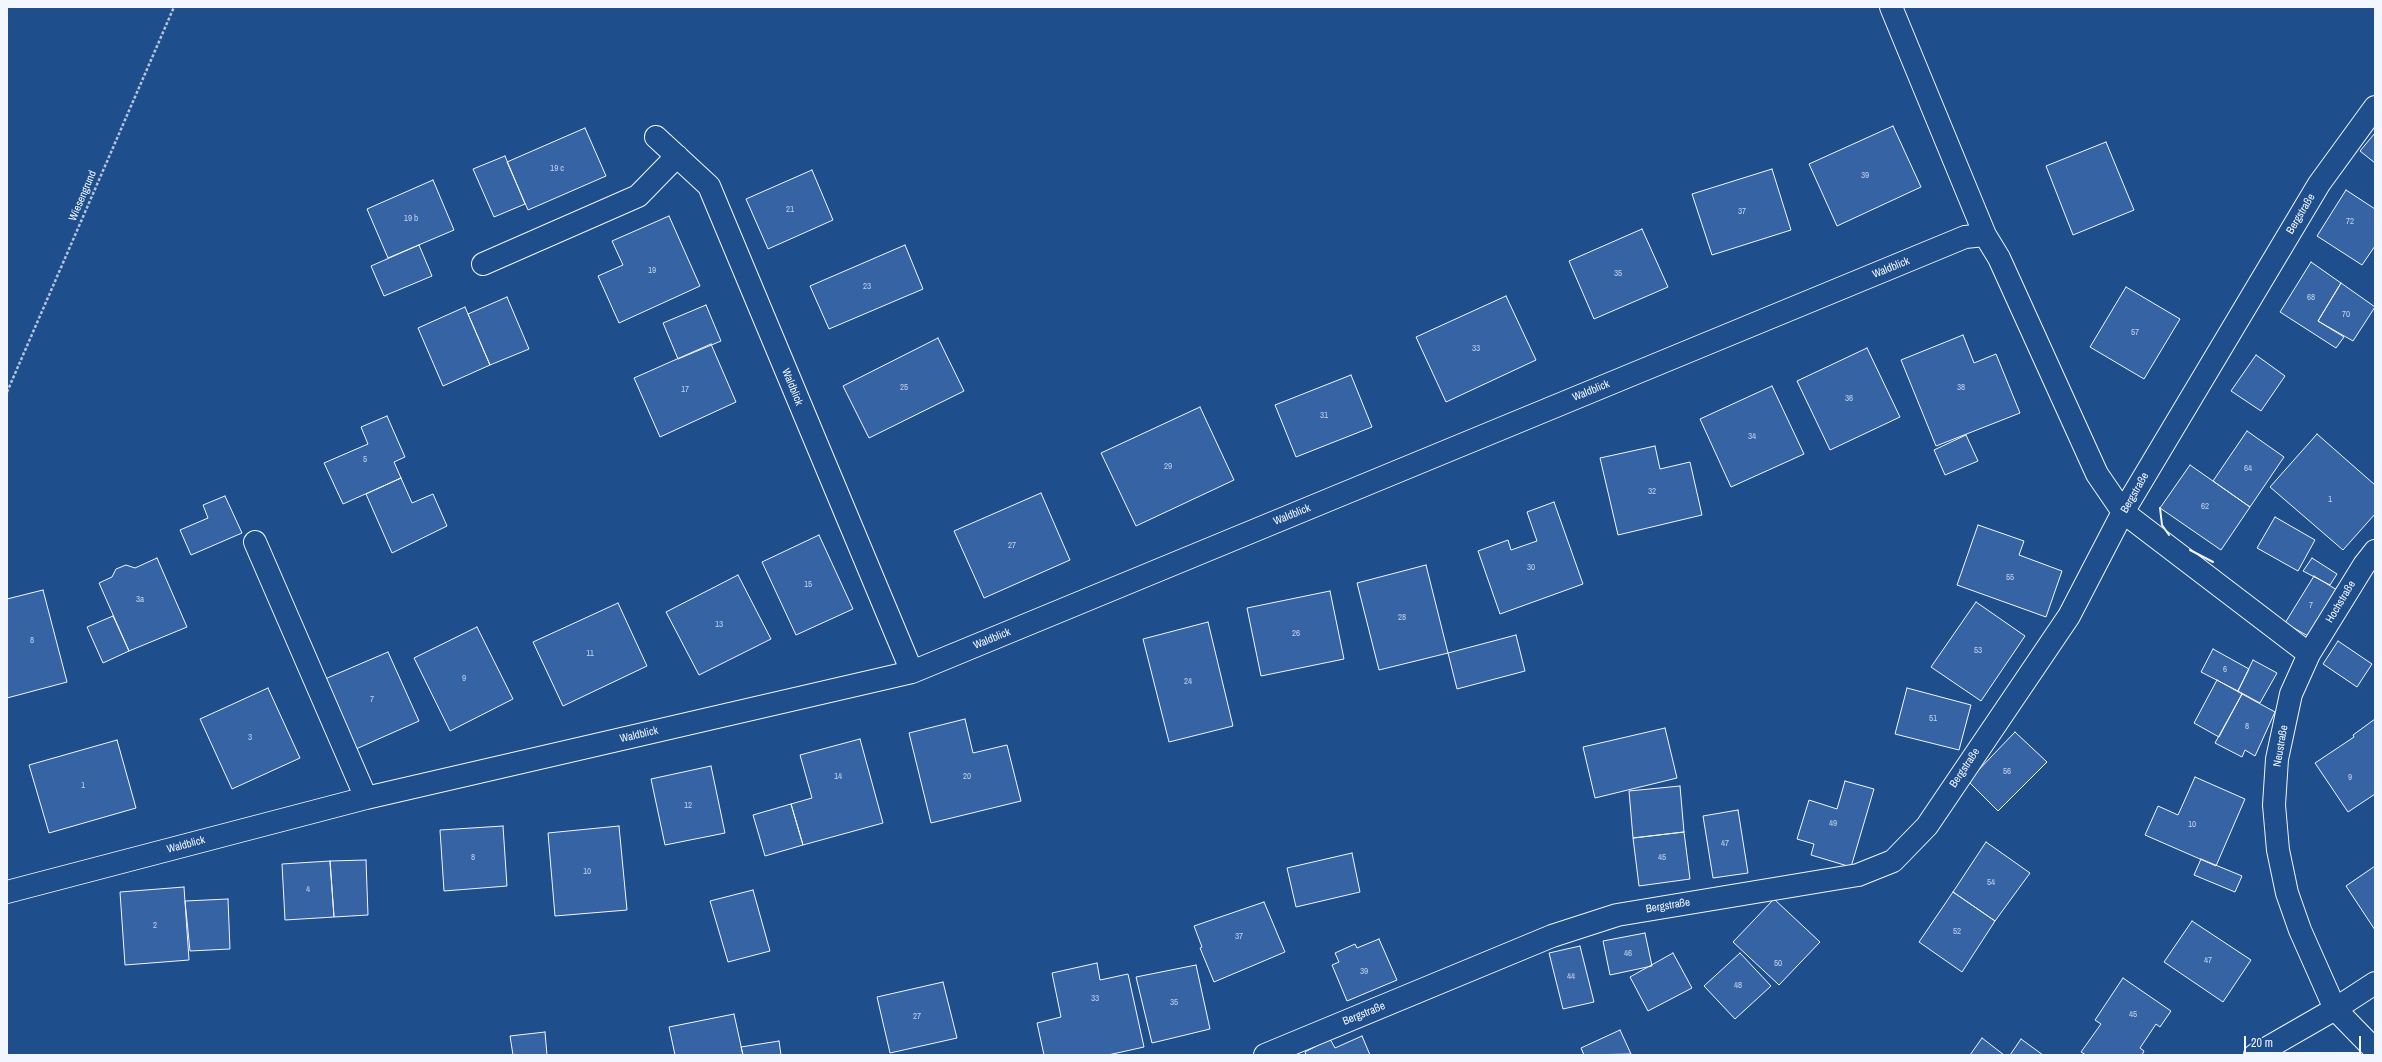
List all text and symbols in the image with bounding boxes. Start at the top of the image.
house number: 19 c [550,164,564,174]
street label: Wiesengrund [66,169,100,223]
house number: 39 [1861,171,1869,181]
street label: Bergstraße [2284,191,2318,237]
house number: 21 [786,205,794,215]
house number: 37 [1738,207,1746,217]
house number: 19 b [404,214,418,224]
house number: 72 [2346,217,2354,227]
street label: Waldblick [1871,255,1911,281]
house number: 19 [648,266,656,276]
house number: 35 [1614,269,1622,279]
house number: 23 [863,282,871,292]
house number: 68 [2307,293,2315,303]
house number: 70 [2342,310,2350,320]
house number: 57 [2131,328,2139,338]
house number: 33 [1472,344,1480,354]
street label: Waldblick [779,367,805,407]
street label: Waldblick [1571,378,1611,404]
house number: 25 [900,383,908,393]
house number: 38 [1957,383,1965,393]
house number: 17 [681,385,689,395]
house number: 36 [1845,394,1853,404]
house number: 31 [1320,411,1328,421]
house number: 34 [1748,432,1756,442]
house number: 5 [363,455,367,465]
house number: 29 [1164,462,1172,472]
house number: 64 [2244,464,2252,474]
street label: Bergstraße [2118,470,2152,516]
house number: 32 [1648,487,1656,497]
house number: 1 [2328,495,2332,505]
street label: Waldblick [1272,502,1312,528]
house number: 62 [2201,502,2209,512]
house number: 27 [1008,541,1016,551]
house number: 30 [1527,563,1535,573]
house number: 55 [2006,573,2014,583]
street label: Hochstraße [2323,579,2359,625]
house number: 15 [804,580,812,590]
house number: 3a [136,595,144,605]
house number: 7 [2309,601,2313,611]
house number: 28 [1398,613,1406,623]
house number: 13 [715,620,723,630]
street label: Waldblick [972,626,1012,652]
house number: 26 [1292,629,1300,639]
house number: 8 [30,636,34,646]
house number: 53 [1974,646,1982,656]
house number: 11 [586,649,594,659]
house number: 6 [2223,665,2227,675]
house number: 9 [462,674,466,684]
house number: 24 [1184,677,1192,687]
house number: 7 [370,695,374,705]
house number: 51 [1929,714,1937,724]
house number: 8 [2245,722,2249,732]
street label: Waldblick [619,724,659,746]
street label: Neustraße [2271,724,2291,768]
house number: 3 [248,733,252,743]
street label: Bergstraße [1947,746,1983,790]
house number: 56 [2003,767,2011,777]
house number: 14 [834,772,842,782]
house number: 20 [963,772,971,782]
house number: 9 [2348,773,2352,783]
house number: 1 [81,781,85,791]
house number: 12 [684,801,692,811]
house number: 49 [1829,819,1837,829]
house number: 10 [2188,820,2196,830]
street label: Waldblick [166,834,206,856]
house number: 47 [1721,839,1729,849]
house number: 8 [471,853,475,863]
house number: 45 [1658,853,1666,863]
house number: 10 [583,867,591,877]
house number: 54 [1987,878,1995,888]
house number: 4 [306,885,310,895]
street label: Bergstraße [1645,896,1691,916]
house number: 2 [153,921,157,931]
house number: 52 [1953,927,1961,937]
house number: 37 [1235,932,1243,942]
house number: 46 [1624,949,1632,959]
house number: 47 [2204,956,2212,966]
house number: 50 [1774,959,1782,969]
house number: 39 [1360,967,1368,977]
house number: 44 [1567,972,1575,982]
house number: 48 [1734,981,1742,991]
house number: 33 [1091,994,1099,1004]
house number: 35 [1170,998,1178,1008]
street label: Bergstraße [1341,1000,1387,1028]
house number: 45 [2129,1010,2137,1020]
house number: 27 [913,1012,921,1022]
scale bar [2246,1028,2363,1054]
text: 20 m [2251,1035,2273,1051]

